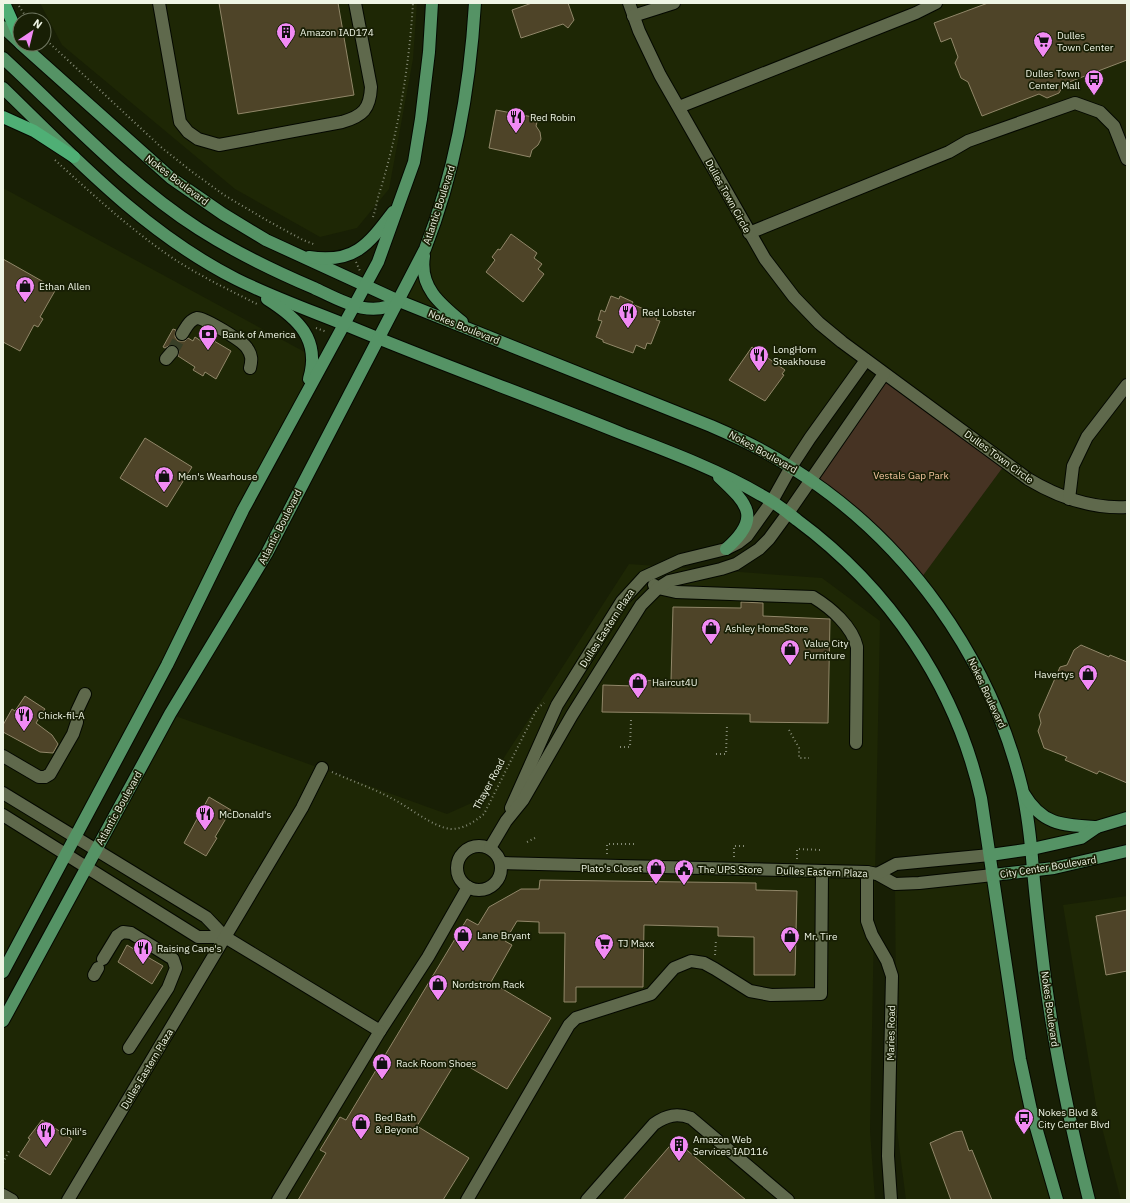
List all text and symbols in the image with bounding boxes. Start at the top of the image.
north arrow [12,12,52,52]
text: N [30,16,45,32]
building icon: Amazon IAD174 [275,21,297,49]
place label: Amazon IAD174 [300,26,374,39]
place label: Dulles Town Center [1057,29,1114,54]
supermarket icon: Dulles Town Center [1032,30,1054,58]
place label: Dulles Town Center Mall [1026,67,1080,92]
bus stop icon: Dulles Town Center Mall [1083,68,1105,96]
restaurant icon: Red Robin [505,106,527,134]
place label: Red Robin [530,111,576,124]
street label: Nokes Boulevard [143,152,211,208]
street label: Dulles Town Circle [702,157,754,236]
street label: Atlantic Boulevard [420,164,458,246]
shop icon: Ethan Allen [14,275,36,303]
place label: Ethan Allen [39,280,90,293]
restaurant icon: Red Lobster [617,301,639,329]
place label: Red Lobster [642,306,696,319]
street label: Nokes Boulevard [426,307,502,347]
bank icon: Bank of America [197,323,219,351]
place label: Bank of America [222,328,296,341]
place label: LongHorn Steakhouse [773,343,826,368]
restaurant icon: LongHorn Steakhouse [748,344,770,372]
street label: Nokes Boulevard [727,428,799,476]
street label: Dulles Town Circle [962,428,1037,487]
shop icon: Men's Wearhouse [153,465,175,493]
park label: Vestals Gap Park [873,469,950,482]
place label: Men's Wearhouse [178,470,258,483]
street label: Atlantic Boulevard [255,487,305,567]
street label: Dulles Eastern Plaza [577,586,638,670]
shop icon: Ashley HomeStore [700,617,722,645]
place label: Ashley HomeStore [725,622,809,635]
place label: Value City Furniture [804,637,849,662]
shop icon: Value City Furniture [779,638,801,666]
street label: Nokes Boulevard [965,656,1009,730]
shop icon: Havertys [1077,663,1099,691]
place label: Havertys [1034,668,1074,681]
shop icon: Haircut4U [627,671,649,699]
place label: Haircut4U [652,676,698,689]
restaurant icon: Chick-fil-A [13,704,35,732]
place label: Chick-fil-A [38,709,85,722]
street label: Thayer Road [470,756,508,812]
street label: Atlantic Boulevard [93,769,145,847]
restaurant icon: McDonald's [194,803,216,831]
place label: McDonald's [219,808,271,821]
street label: City Center Boulevard [999,853,1097,881]
shop icon: Plato's Closet [645,857,667,885]
public building icon: The UPS Store [673,858,695,886]
place label: Plato's Closet [581,862,642,875]
place label: The UPS Store [698,863,763,876]
street label: Dulles Eastern Plaza [776,864,868,880]
shop icon: Lane Bryant [452,924,474,952]
shop icon: Mr. Tire [779,925,801,953]
place label: Lane Bryant [477,929,531,942]
place label: Mr. Tire [804,930,838,943]
supermarket icon: TJ Maxx [593,932,615,960]
restaurant icon: Raising Cane's [132,937,154,965]
place label: TJ Maxx [618,937,654,950]
place label: Raising Cane's [157,942,222,955]
street label: Nokes Boulevard [1038,970,1062,1048]
shop icon: Nordstrom Rack [427,973,449,1001]
place label: Nordstrom Rack [452,978,525,991]
street label: Maries Road [884,1005,898,1061]
street label: Dulles Eastern Plaza [118,1026,176,1111]
shop icon: Rack Room Shoes [371,1052,393,1080]
place label: Rack Room Shoes [396,1057,476,1070]
place label: Nokes Blvd & City Center Blvd [1038,1106,1110,1131]
bus stop icon: Nokes Blvd & City Center Blvd [1013,1107,1035,1135]
place label: Bed Bath & Beyond [375,1111,418,1136]
shop icon: Bed Bath & Beyond [350,1112,372,1140]
restaurant icon: Chili's [35,1120,57,1148]
place label: Chili's [60,1125,87,1138]
place label: Amazon Web Services IAD116 [693,1133,768,1158]
building icon: Amazon Web Services IAD116 [668,1134,690,1162]

